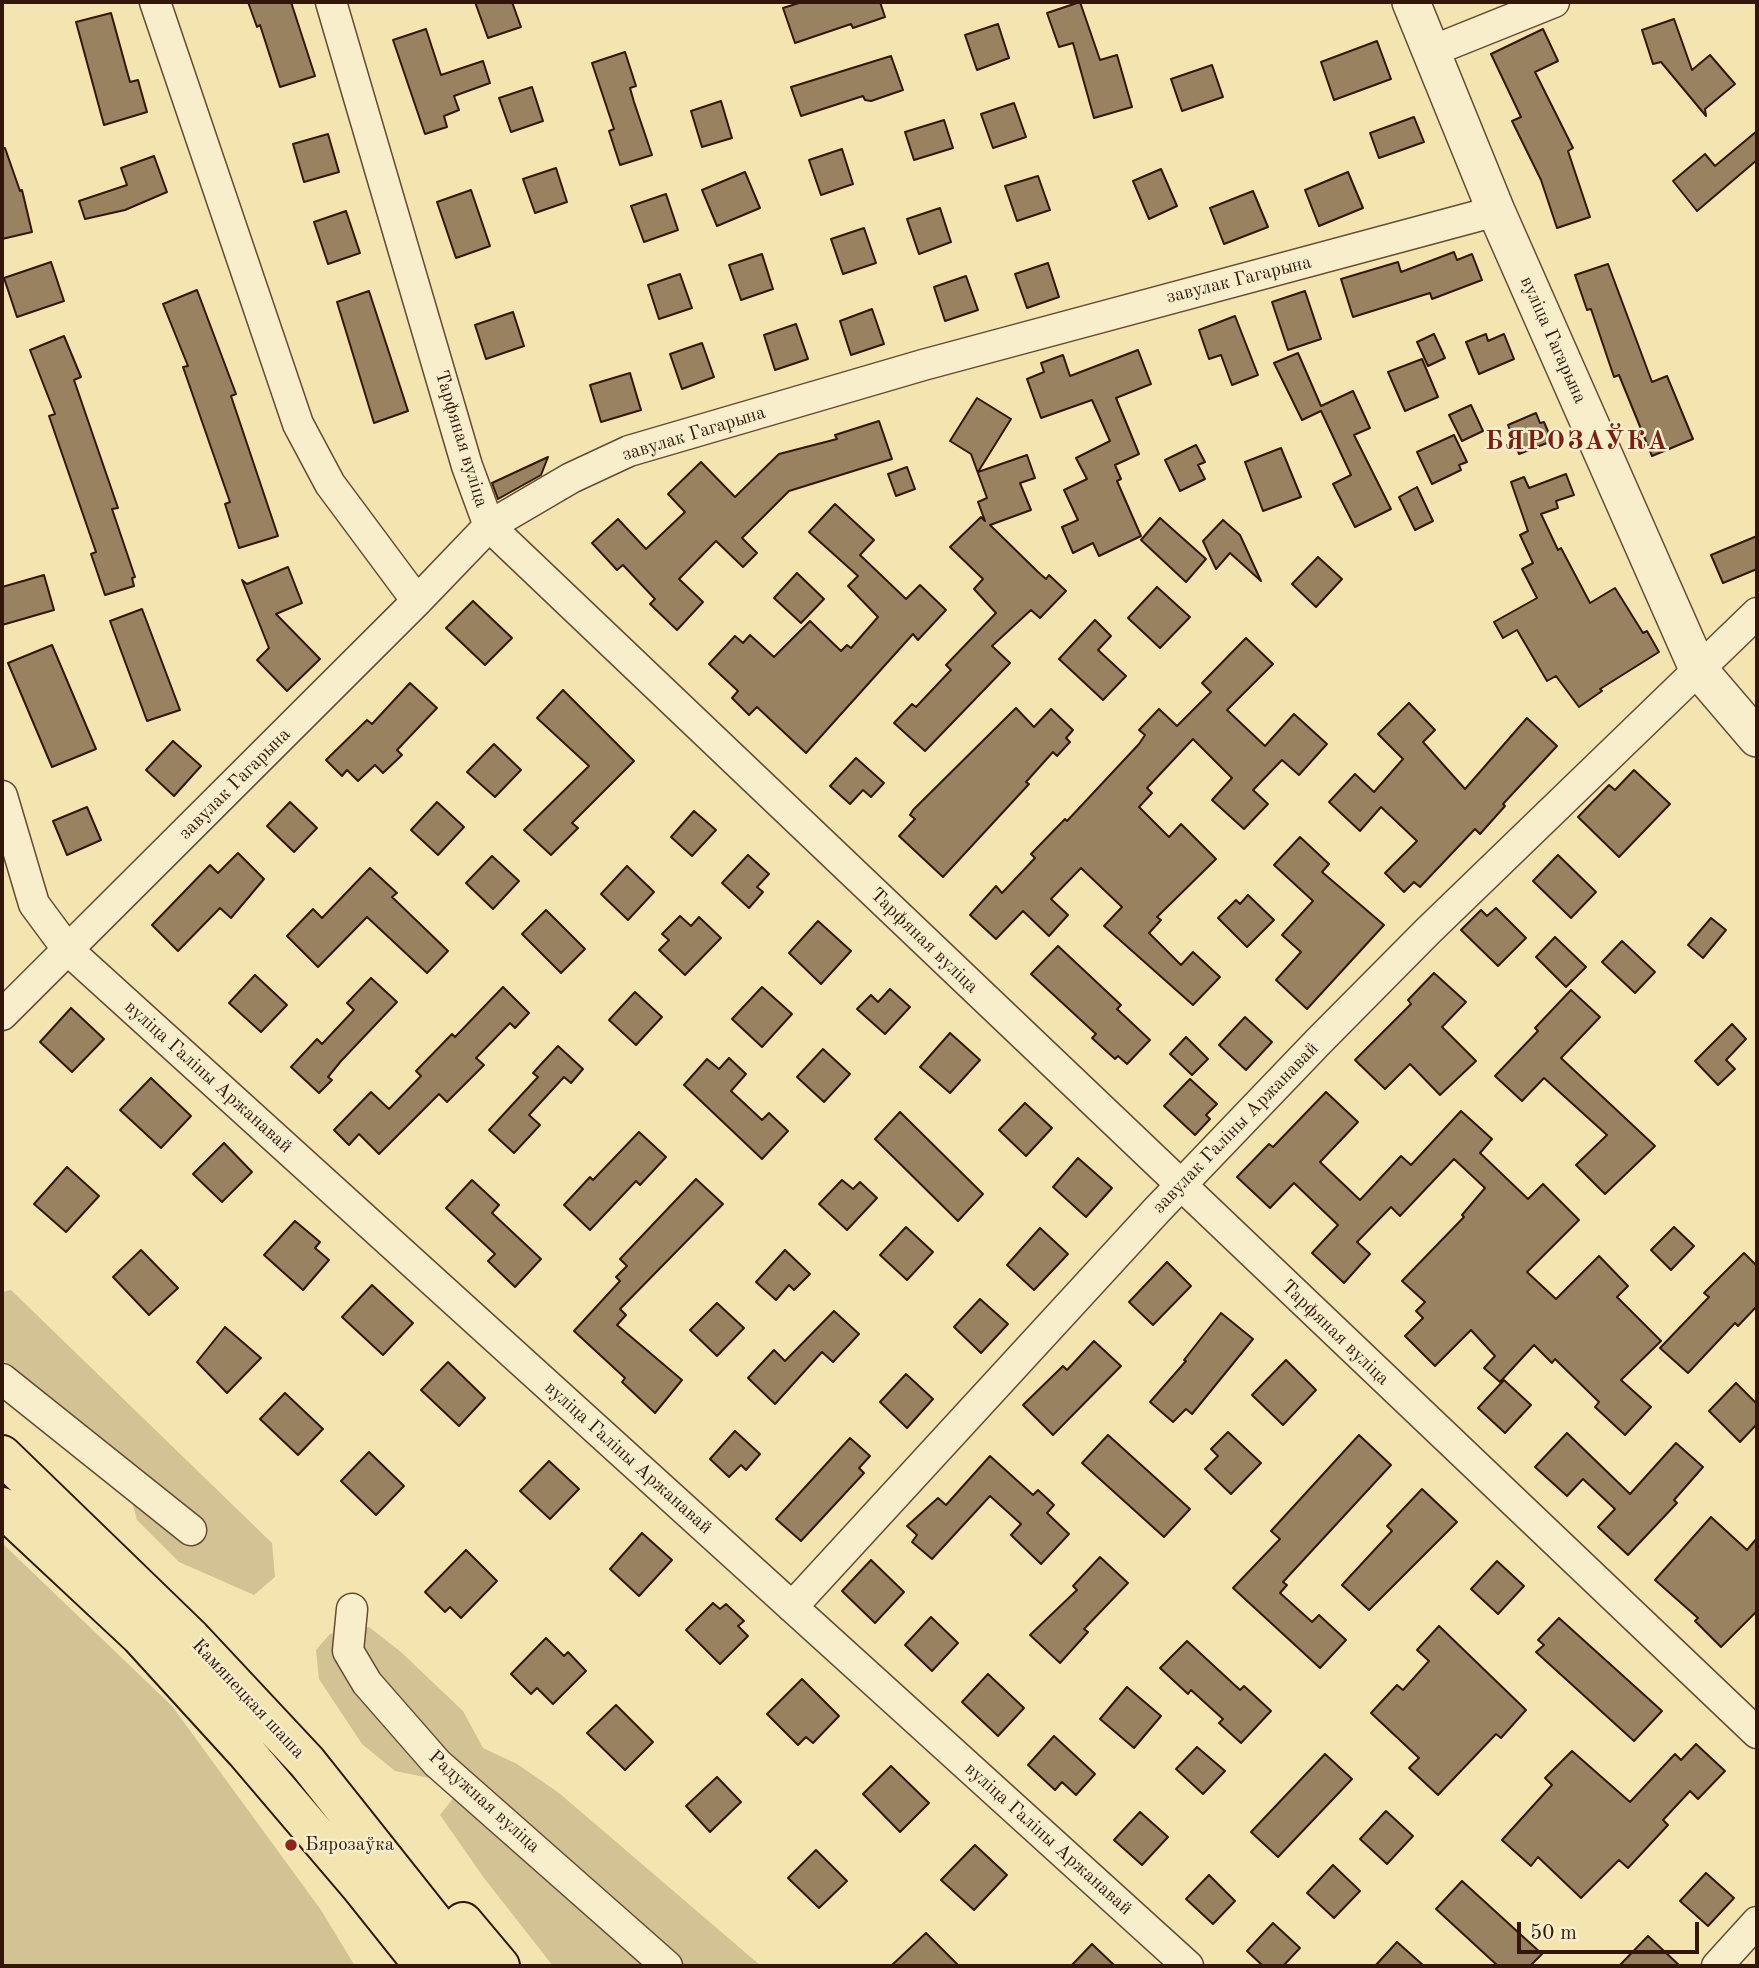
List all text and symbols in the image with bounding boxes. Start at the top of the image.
street label: завулак Гагарына [1164,251,1314,309]
street label: вуліца Гагарына [1515,273,1591,407]
street label: Тарфяная вуліца [429,368,493,510]
street label: завулак Гагарына [620,401,768,467]
district label: БЯРОЗАЎКА [1486,426,1668,458]
street label: завулак Гагарына [174,723,296,845]
street label: Тарфяная вуліца [865,884,983,998]
street label: вуліца Галіны Аржанавай [120,996,296,1158]
street label: завулак Галіны Аржанавай [1148,1038,1324,1218]
street label: Тарфяная вуліца [1276,1276,1394,1390]
street label: вуліца Галіны Аржанавай [540,1377,716,1539]
street label: Камянецкая шаша [187,1634,309,1764]
street label: Радужная вуліца [423,1746,545,1858]
street label: вуліца Галіны Аржанавай [960,1758,1136,1920]
place label: Бярозаўка [305,1834,394,1856]
marker: Бярозаўка [283,1837,299,1853]
scale bar [1521,1909,1703,1953]
text: 50 m [1530,1923,1577,1944]

